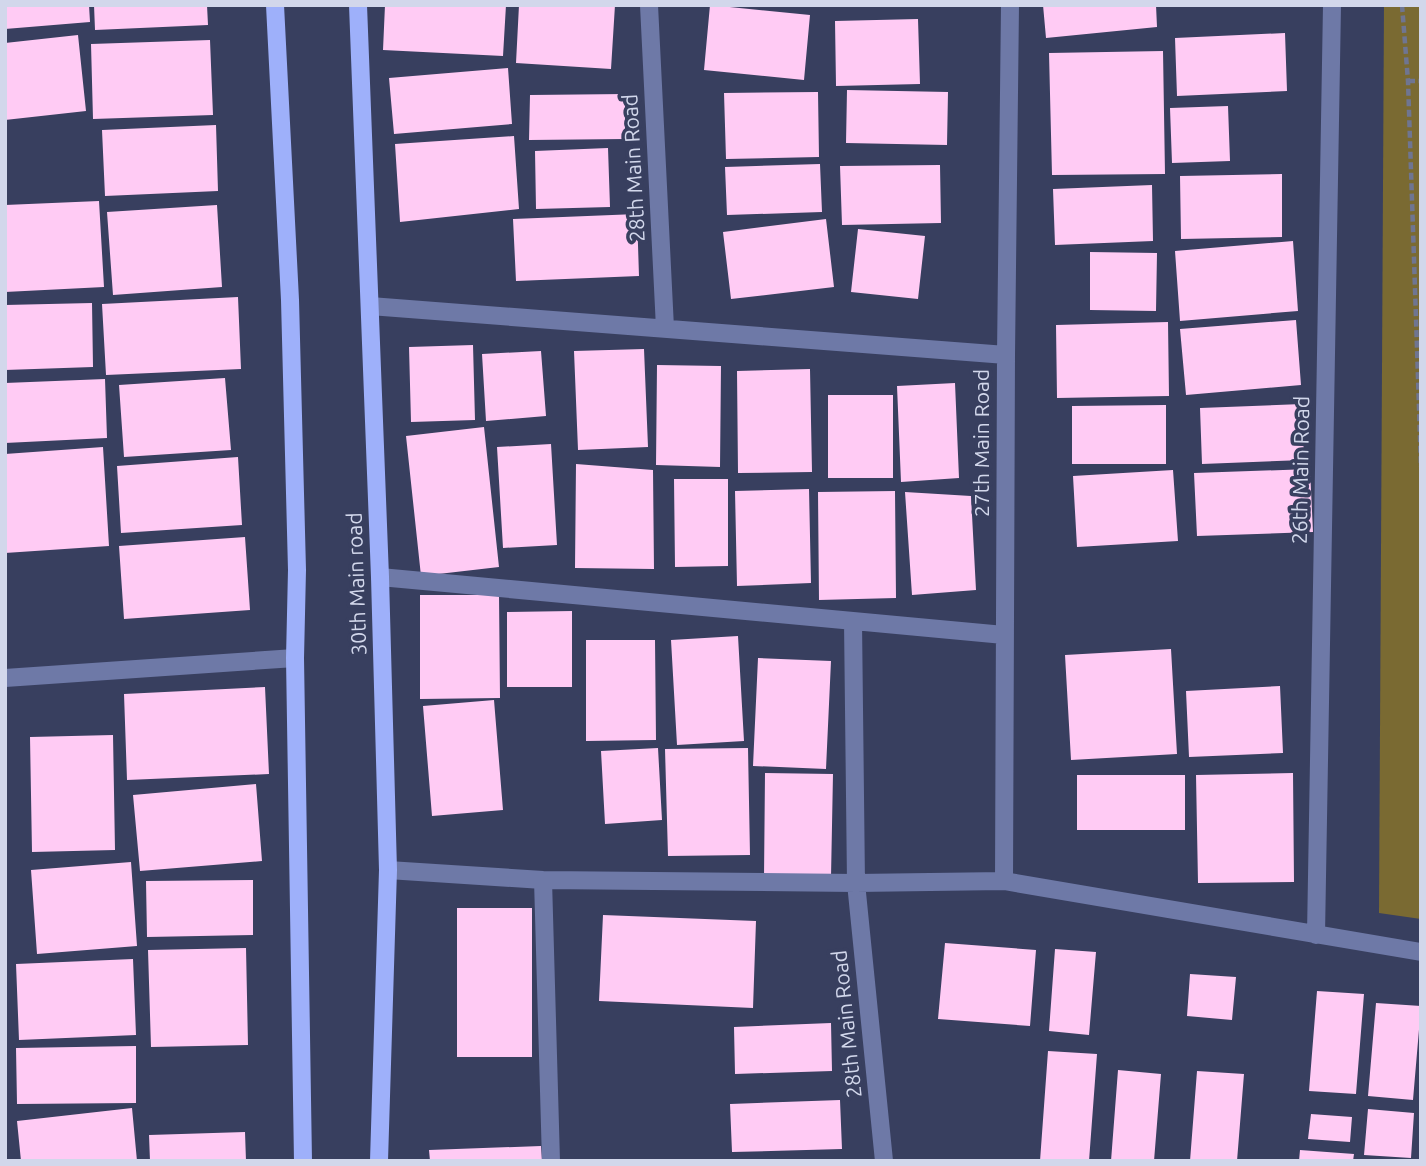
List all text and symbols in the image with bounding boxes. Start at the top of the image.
street label: 28th Main Road [617,93,649,243]
street label: 27th Main Road [969,369,993,517]
street label: 26th Main Road [1287,396,1313,544]
street label: 30th Main road [342,512,370,656]
street label: 28th Main Road [826,949,866,1099]

